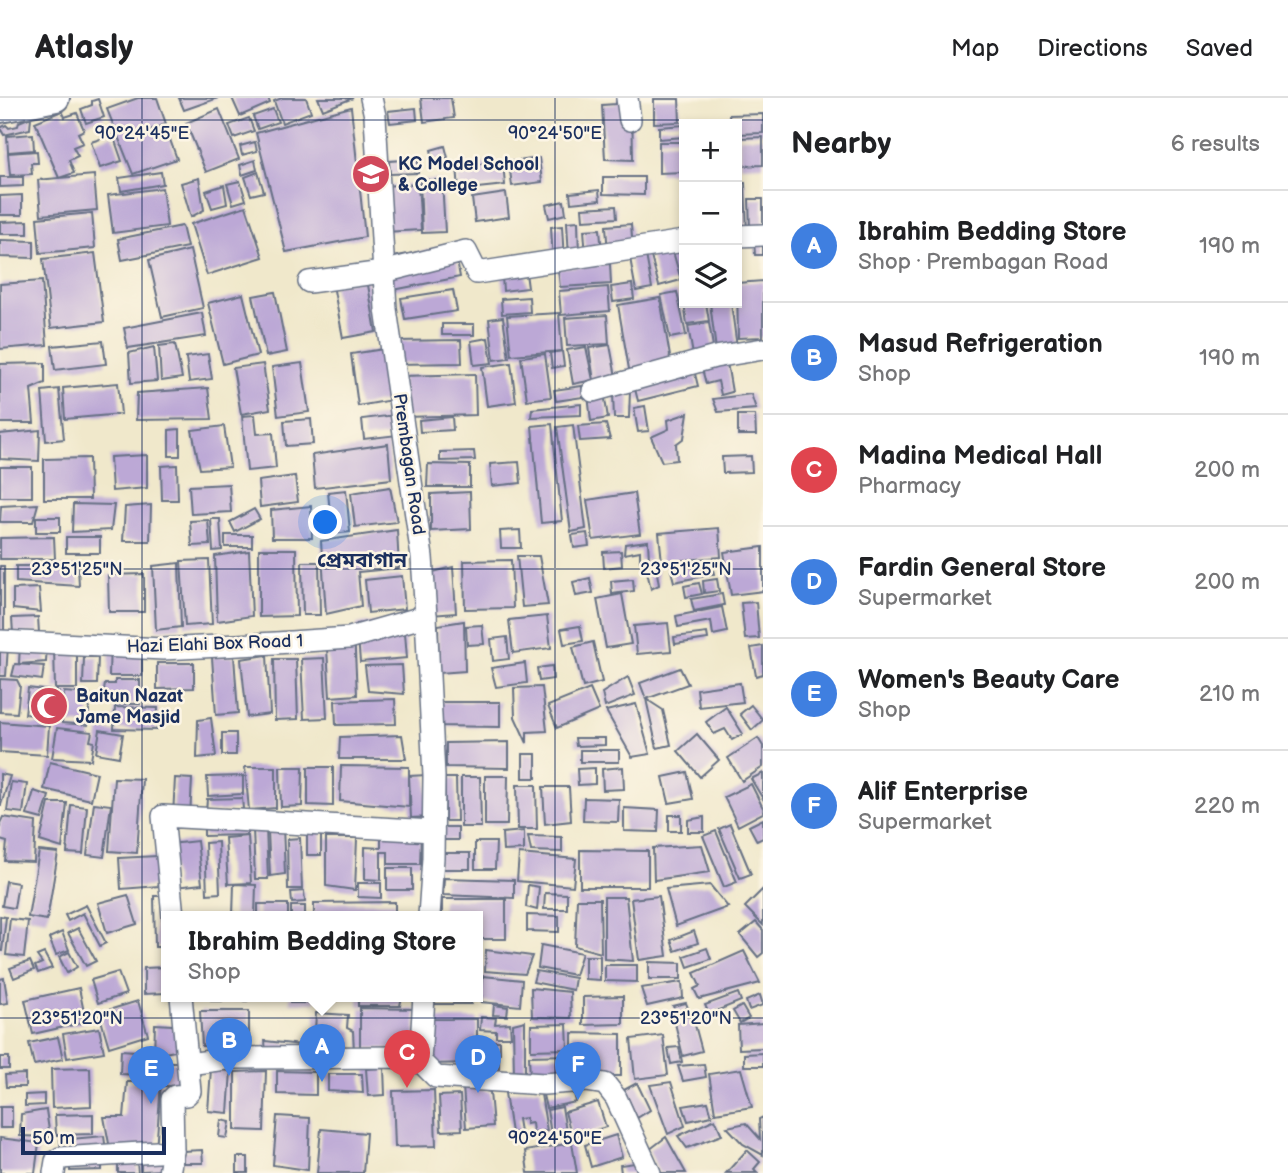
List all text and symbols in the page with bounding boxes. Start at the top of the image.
text: Atlasly [35,28,133,68]
text: Map [951,34,999,63]
text: Directions [1037,34,1148,63]
text: Saved [1186,34,1253,63]
map controls [679,119,742,308]
button: + [679,119,742,182]
text: 90°24'45"E [95,123,189,144]
text: 90°24'50"E [508,123,602,144]
text: Nearby [791,126,891,162]
text: 6 results [1171,130,1260,158]
school or university icon: KC Model School & College [350,153,392,195]
place label: KC Model School & College [398,154,539,196]
button: − [679,182,742,245]
text: Ibrahim Bedding Store [858,217,1126,248]
text: A [807,232,821,260]
text: 190 m [1199,232,1260,260]
button: layers [679,245,742,308]
text: Shop · Prembagan Road [858,248,1108,276]
text: Masud Refrigeration [858,329,1103,360]
text: B [806,344,822,372]
text: 190 m [1199,344,1260,372]
text: Shop [858,360,911,388]
street label: Prembagan Road [389,392,429,536]
text: Madina Medical Hall [858,441,1102,472]
text: C [806,456,822,484]
text: 200 m [1194,456,1260,484]
text: Pharmacy [858,472,961,500]
your location [308,505,342,539]
district label: প্রেমবাগান [317,548,408,573]
text: Fardin General Store [858,553,1106,584]
text: 23°51'25"N [31,559,123,580]
text: 23°51'25"N [640,559,732,580]
text: D [806,568,822,596]
text: 200 m [1194,568,1260,596]
text: Supermarket [858,584,992,612]
street label: Hazi Elahi Box Road 1 [126,630,304,658]
text: Women's Beauty Care [858,665,1119,696]
text: E [807,680,821,708]
text: 210 m [1199,680,1260,708]
mosque icon: Baitun Nazat Jame Masjid [28,685,70,727]
place label: Baitun Nazat Jame Masjid [76,686,183,728]
text: Shop [858,696,911,724]
text: Alif Enterprise [858,777,1028,808]
text: F [807,792,821,820]
text: 220 m [1194,792,1260,820]
text: Supermarket [858,808,992,836]
popup [161,911,483,1002]
text: Ibrahim Bedding Store [188,927,456,958]
text: Shop [188,958,241,986]
text: 23°51'20"N [31,1008,123,1029]
text: 23°51'20"N [640,1008,732,1029]
pin: B [206,1018,252,1076]
pin: A [299,1024,345,1082]
pin: C [384,1030,430,1088]
pin: D [455,1035,501,1093]
pin: F [555,1042,601,1100]
pin: E [128,1046,174,1104]
scale bar [21,1124,166,1156]
text: 50 m [32,1127,75,1150]
text: 90°24'50"E [508,1128,602,1149]

